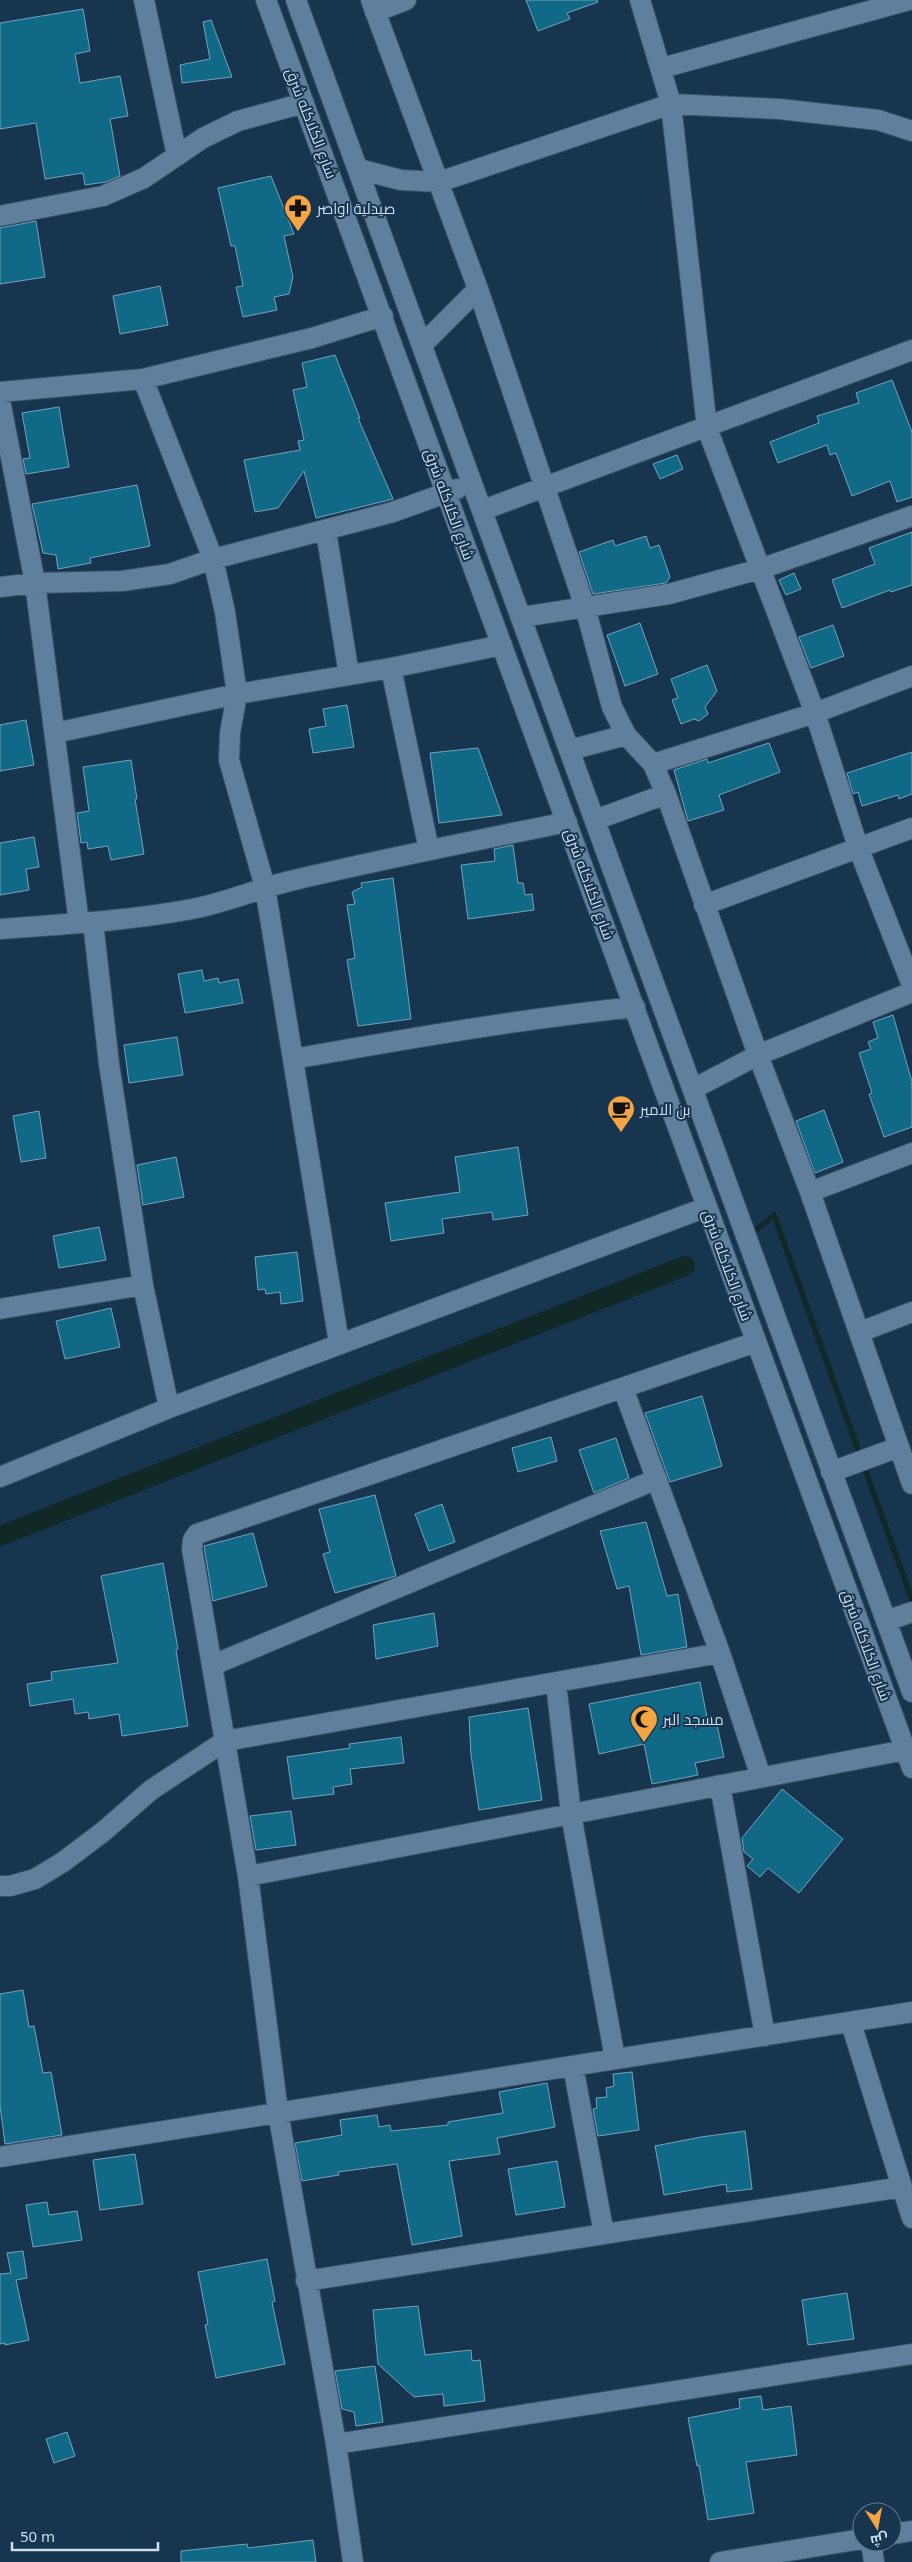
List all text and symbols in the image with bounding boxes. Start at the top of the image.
street label: شارع الكلاكله شرق [280,65,342,182]
pharmacy icon: صيدلية اواصر [283,193,313,232]
place label: صيدلية اواصر [316,198,395,218]
street label: شارع الكلاكله شرق [419,446,479,563]
street label: شارع الكلاكله شرق [559,826,619,943]
cafe icon: بن الامير [606,1094,636,1133]
place label: بن الامير [639,1099,691,1120]
street label: شارع الكلاكله شرق [697,1207,757,1324]
street label: شارع الكلاكله شرق [836,1587,896,1704]
mosque icon: مسجد البر [629,1704,659,1743]
place label: مسجد البر [662,1709,724,1729]
north arrow [852,2502,902,2552]
scale bar [12,2520,159,2552]
text: 50 m [20,2526,55,2546]
text: ش [869,2529,890,2551]

